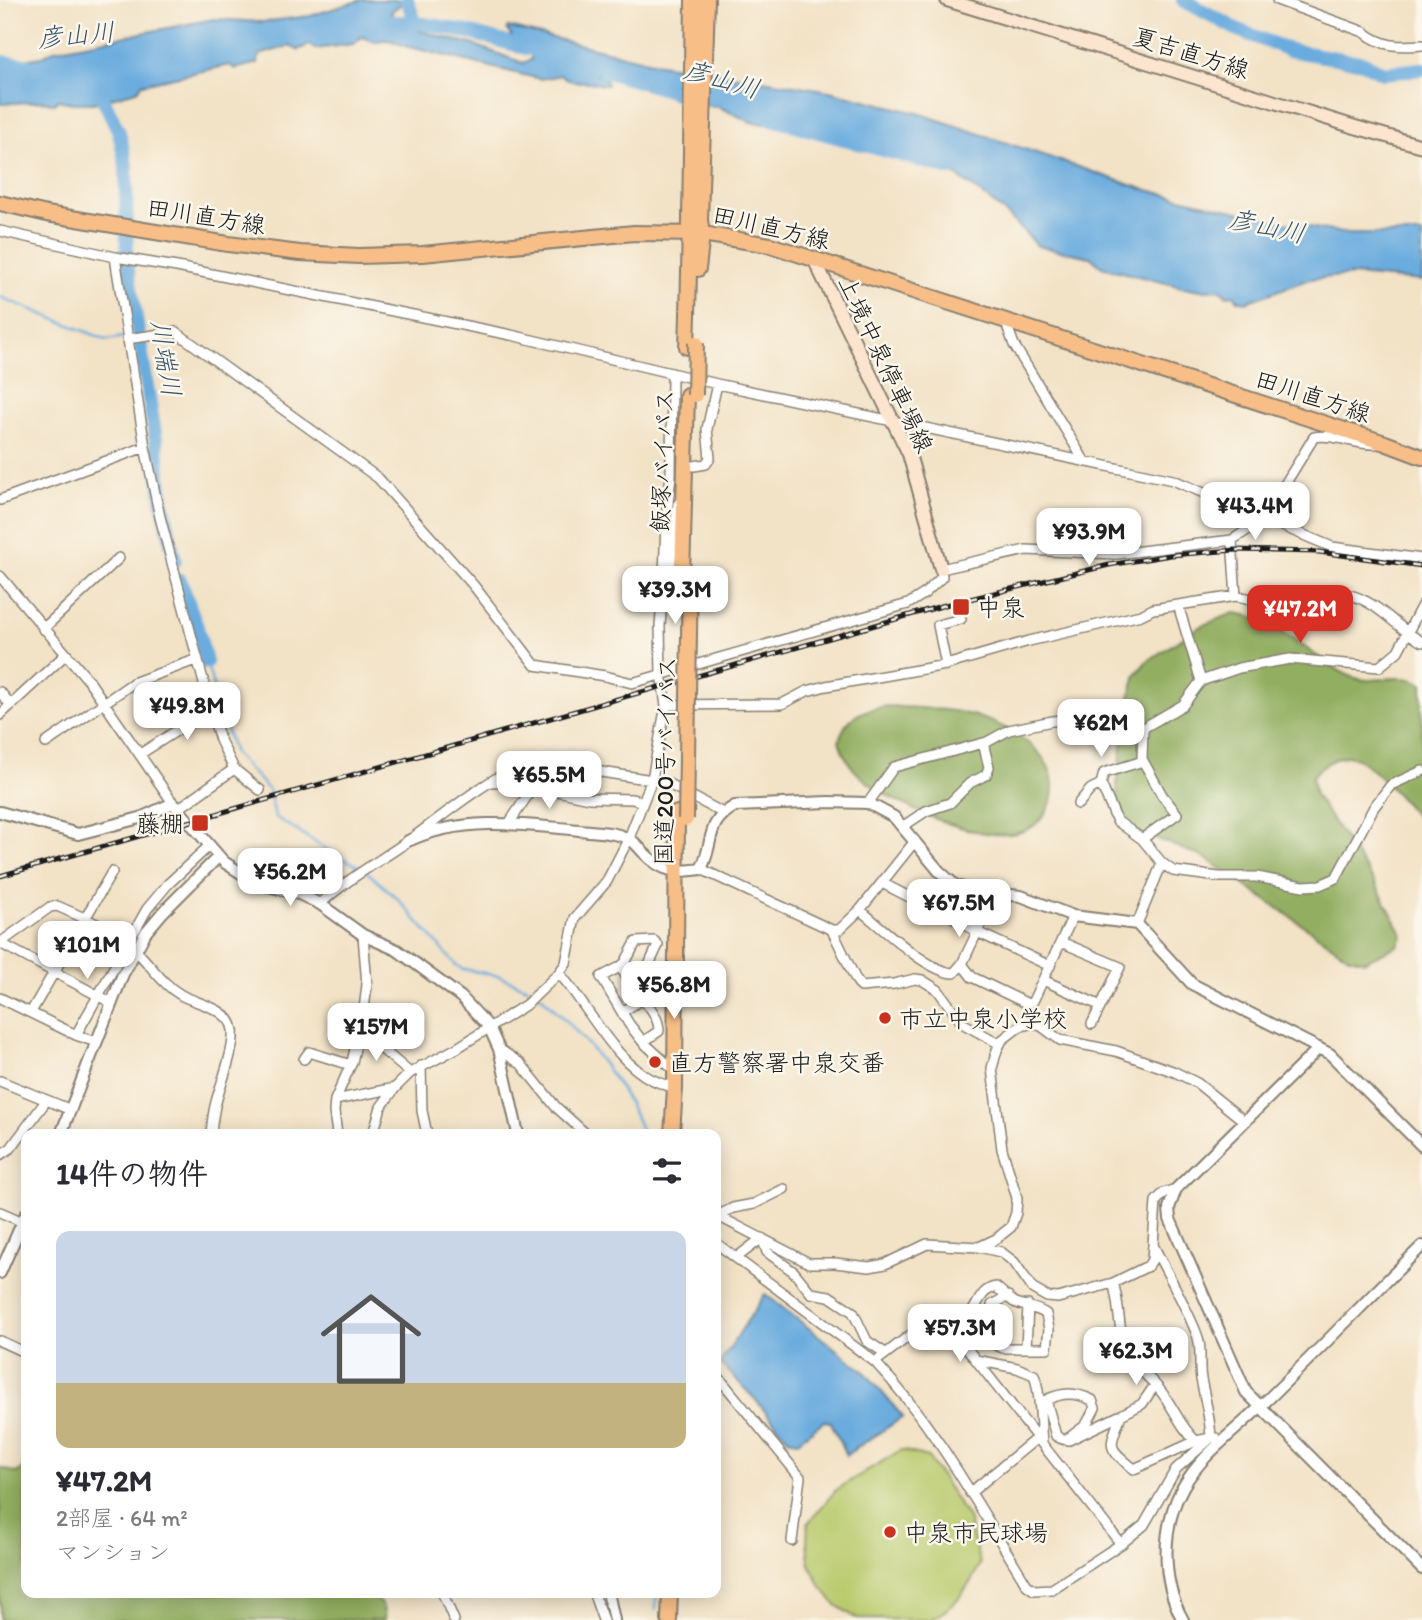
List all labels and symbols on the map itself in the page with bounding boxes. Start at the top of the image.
water label: 彦山川 [36,16,116,54]
street label: 夏吉直方線 [1129,22,1253,84]
water label: 彦山川 [680,53,764,105]
street label: 田川直方線 [144,192,268,240]
street label: 田川直方線 [709,199,833,255]
water label: 彦山川 [1226,202,1308,250]
street label: 上境中泉停車場線 [832,271,940,457]
water label: 川端川 [144,317,188,399]
street label: 田川直方線 [1251,364,1375,428]
street label: 飯塚バイパス [645,389,679,533]
pin: ¥43.4M [1198,482,1312,542]
pin: ¥93.9M [1032,508,1146,568]
pin: ¥39.3M [618,566,732,626]
pin: ¥47.2M [1243,586,1357,645]
place label: 中泉 [977,593,1025,622]
marker: 中泉 [951,597,971,617]
street label: 国道200号バイパス [649,656,681,866]
pin: ¥49.8M [130,682,244,742]
pin: ¥62M [1060,700,1142,759]
pin: ¥65.5M [492,752,606,811]
place label: 藤棚 [136,809,184,838]
marker: 藤棚 [190,813,210,833]
pin: ¥56.2M [233,848,347,908]
pin: ¥67.5M [902,880,1016,939]
pin: ¥101M [38,922,136,981]
pin: ¥56.8M [617,962,731,1021]
pin: ¥157M [327,1004,425,1063]
place label: 市立中泉小学校 [899,1004,1067,1033]
marker: 市立中泉小学校 [877,1010,893,1026]
place label: 直方警察署中泉交番 [669,1048,885,1077]
marker: 直方警察署中泉交番 [647,1054,663,1070]
pin: ¥57.3M [903,1304,1017,1364]
pin: ¥62.3M [1079,1328,1193,1387]
place label: 中泉市民球場 [904,1518,1048,1547]
marker: 中泉市民球場 [882,1524,898,1540]

